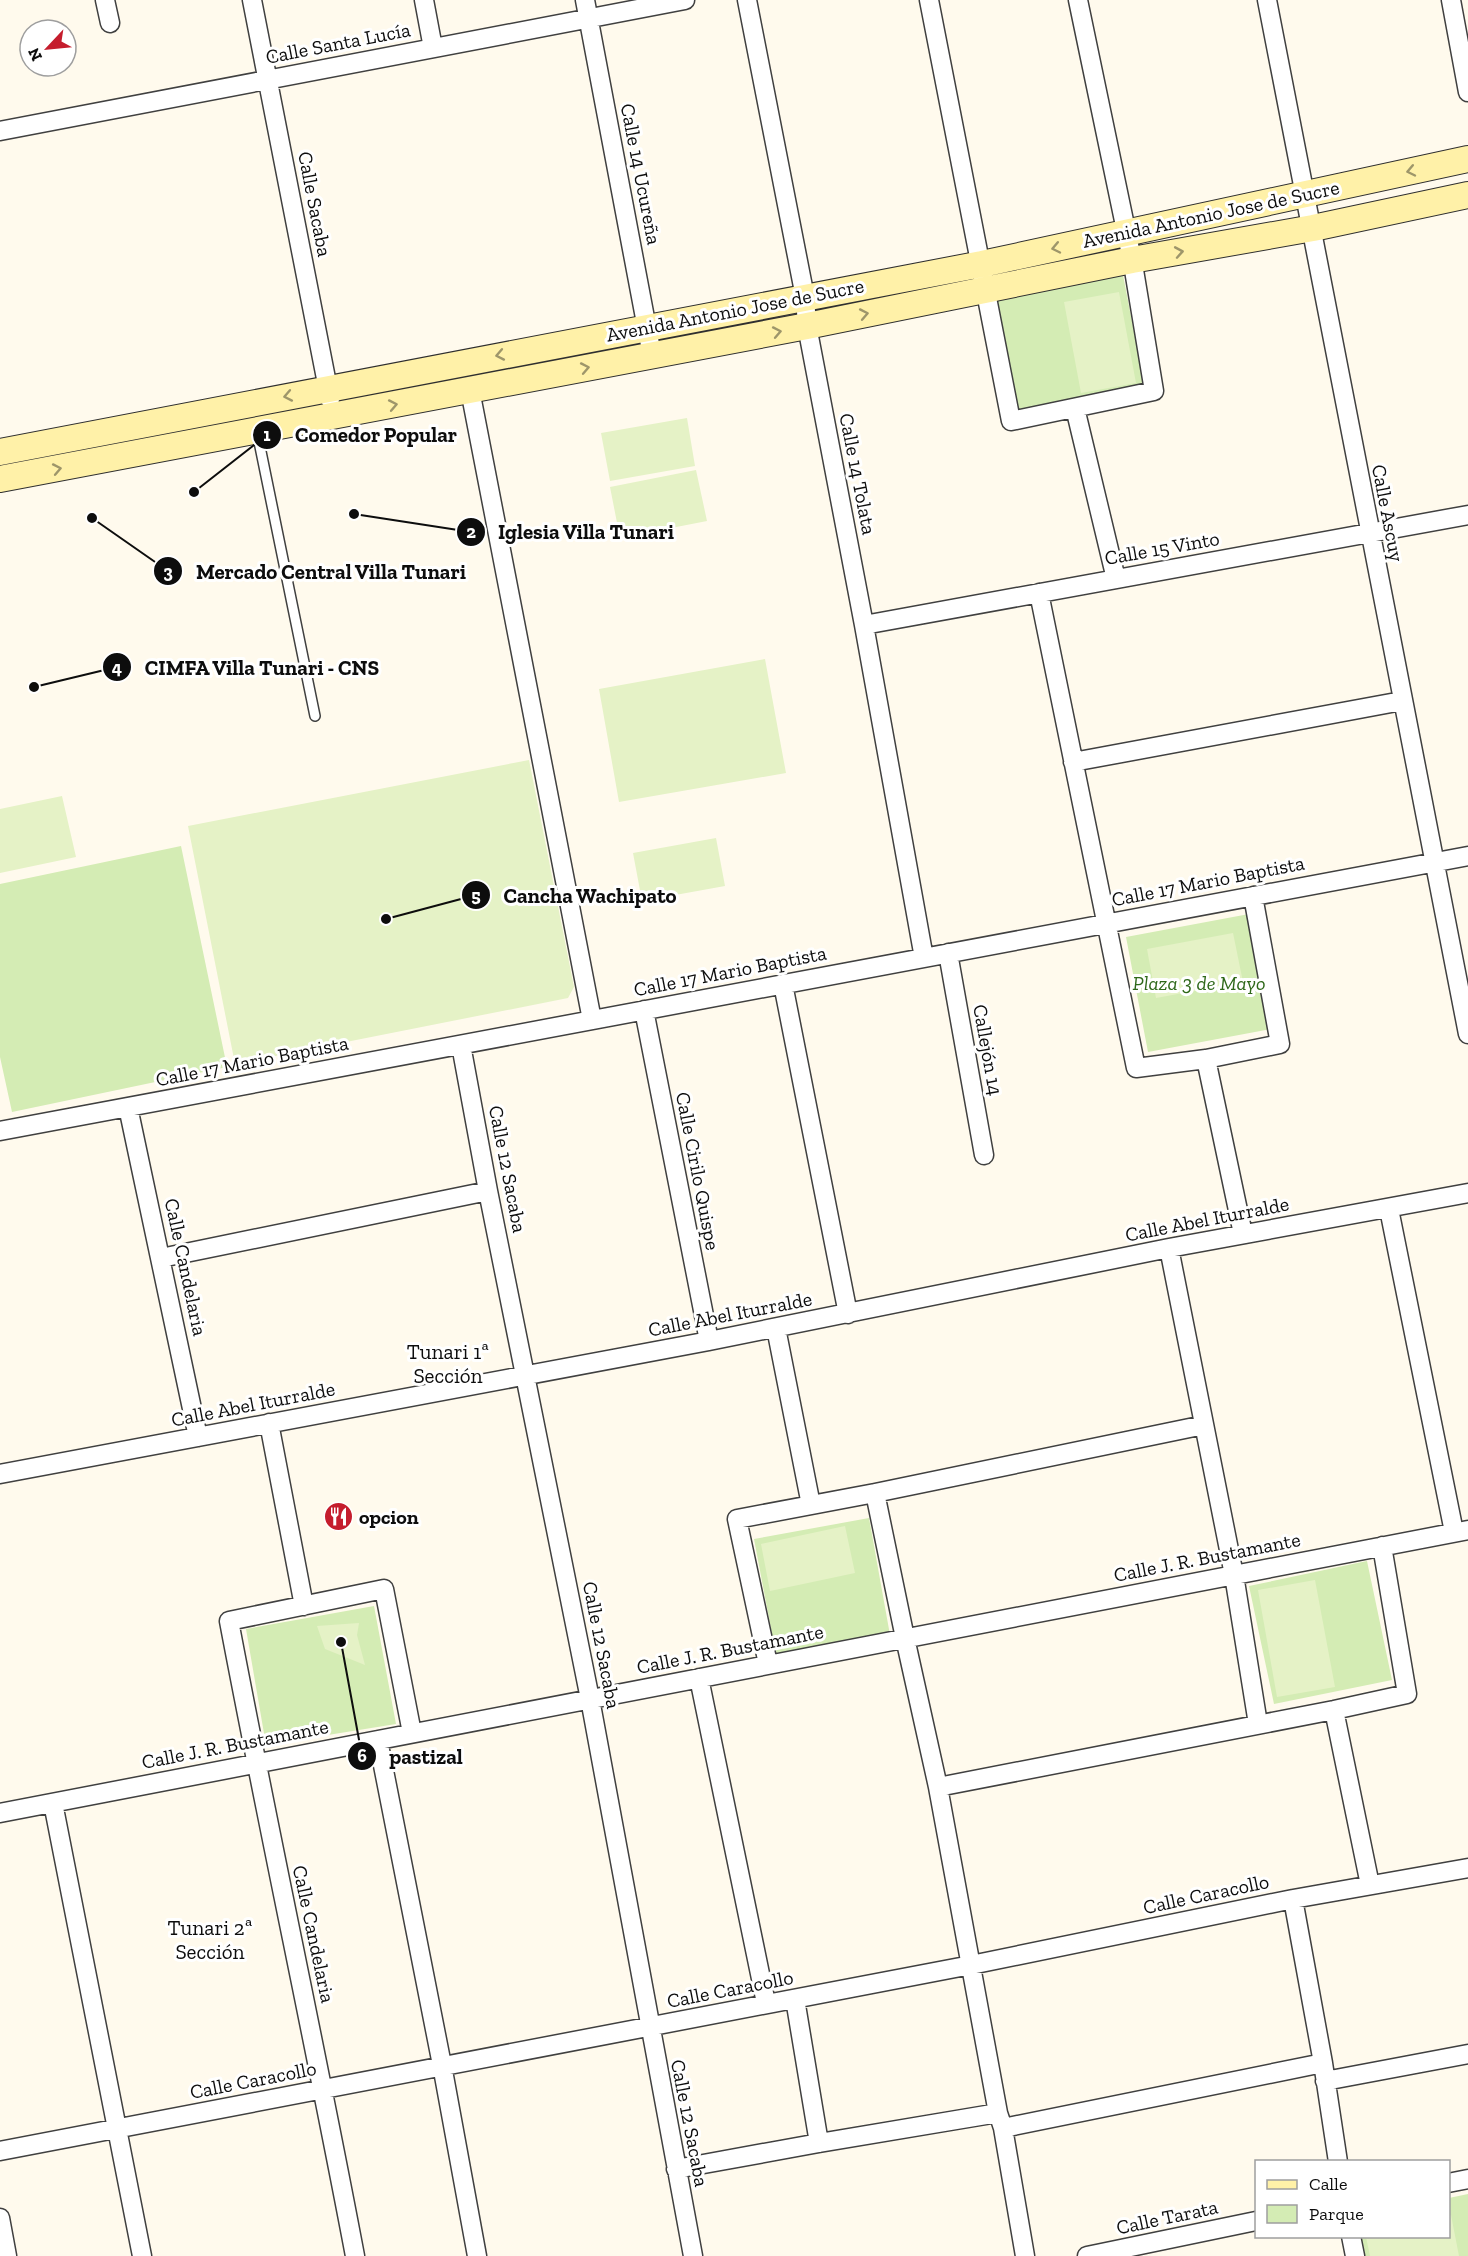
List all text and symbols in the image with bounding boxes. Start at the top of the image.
street label: Calle Santa Lucía [264,17,413,69]
north arrow [18,18,78,78]
text: N [24,45,46,64]
street label: Calle 14 Ucureña [616,101,667,247]
street label: Calle Sacaba [293,149,337,259]
one-way arrow [1406,164,1416,177]
street label: Avenida Antonio Jose de Sucre [1080,175,1342,253]
one-way arrow [1051,241,1061,254]
one-way arrow [1174,246,1184,259]
street label: Avenida Antonio Jose de Sucre [604,273,866,347]
one-way arrow [859,308,869,321]
one-way arrow [771,326,781,339]
one-way arrow [495,348,505,361]
one-way arrow [580,362,590,375]
one-way arrow [283,389,293,402]
one-way arrow [388,399,398,412]
street label: Calle 14 Tolata [834,411,882,537]
callout: Comedor Popular [252,415,469,454]
text: Comedor Popular [295,422,457,447]
text: 1 [263,424,271,446]
street label: Calle Ascuy [1367,462,1409,564]
one-way arrow [53,463,62,475]
callout: Iglesia Villa Tunari [456,513,687,552]
text: Iglesia Villa Tunari [498,519,674,544]
text: 2 [466,521,476,543]
street label: Calle 15 Vinto [1103,526,1221,570]
callout: Mercado Central Villa Tunari [153,552,478,591]
text: Mercado Central Villa Tunari [196,559,466,584]
text: 3 [163,561,173,583]
callout: CIMFA Villa Tunari - CNS [102,648,391,687]
text: CIMFA Villa Tunari - CNS [145,655,380,680]
text: 4 [112,657,122,679]
street label: Calle 17 Mario Baptista [1110,850,1307,911]
callout: Cancha Wachipato [461,876,688,915]
text: Cancha Wachipato [503,883,677,908]
text: 5 [471,885,481,907]
street label: Calle 17 Mario Baptista [632,940,829,1001]
park label: Plaza 3 de Mayo [1132,971,1266,995]
street label: Callejón 14 [968,1002,1008,1098]
street label: Calle 17 Mario Baptista [154,1030,351,1091]
street label: Calle Cirilo Quispe [671,1090,725,1252]
street label: Calle 12 Sacaba [484,1103,532,1235]
street label: Calle Abel Iturralde [1123,1191,1291,1247]
street label: Calle Candelaria [160,1196,212,1338]
street label: Calle Abel Iturralde [646,1286,814,1342]
district label: Tunari 1ª Sección [407,1339,489,1388]
street label: Calle Abel Iturralde [169,1376,337,1432]
restaurant icon: opcion [322,1501,354,1533]
place label: opcion [359,1505,419,1529]
street label: Calle J. R. Bustamante [1112,1527,1302,1587]
street label: Calle 12 Sacaba [578,1579,626,1711]
street label: Calle J. R. Bustamante [635,1619,825,1679]
street label: Calle J. R. Bustamante [140,1714,330,1774]
callout: pastizal [347,1737,475,1776]
text: pastizal [389,1744,463,1769]
text: 6 [357,1745,367,1767]
street label: Calle Candelaria [288,1863,340,2005]
street label: Calle Caracollo [1141,1869,1271,1919]
district label: Tunari 2ª Sección [167,1915,253,1964]
street label: Calle Caracollo [665,1965,795,2013]
street label: Calle Caracollo [188,2056,318,2104]
street label: Calle 12 Sacaba [666,2057,714,2189]
legend [1255,2160,1450,2238]
text: Calle [1309,2173,1347,2195]
street label: Calle Tarata [1114,2194,1220,2239]
text: Parque [1309,2203,1364,2225]

